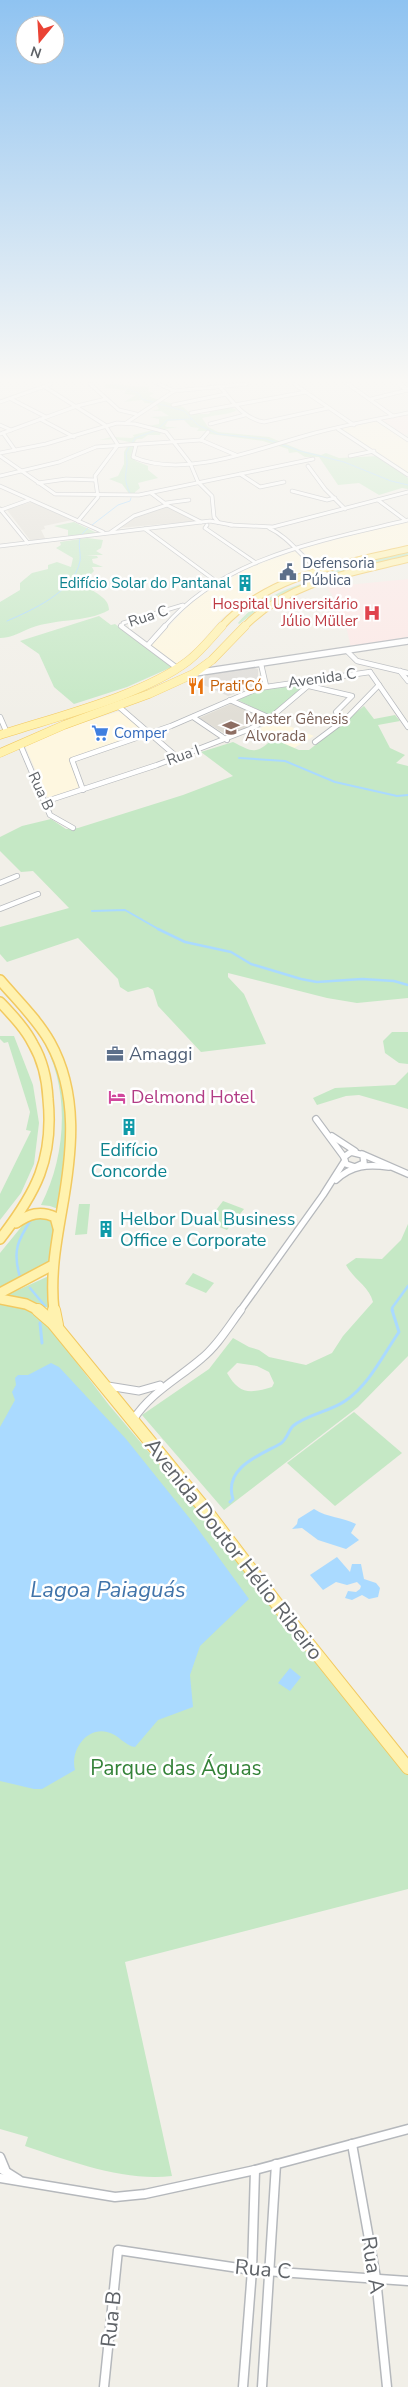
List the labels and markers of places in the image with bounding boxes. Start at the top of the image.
place label: Defensoria Pública [302,553,375,590]
public building icon: Defensoria Pública [278,562,298,582]
place label: Edifício Solar do Pantanal [59,573,232,593]
building icon: Edifício Solar do Pantanal [235,573,255,593]
place label: Hospital Universitário Júlio Müller [212,594,359,631]
hospital icon: Hospital Universitário Júlio Müller [362,603,382,623]
restaurant icon: Prati'Có [186,676,206,696]
place label: Prati'Có [210,676,263,696]
place label: Master Gênesis Alvorada [245,709,349,746]
school or university icon: Master Gênesis Alvorada [221,718,241,738]
supermarket icon: Comper [90,723,110,743]
place label: Comper [114,723,167,743]
place label: Amaggi [129,1042,192,1066]
office icon: Amaggi [105,1044,125,1064]
place label: Delmond Hotel [131,1085,255,1109]
hotel icon: Delmond Hotel [107,1087,127,1107]
building icon: Edifício Concorde [119,1117,139,1137]
place label: Edifício Concorde [91,1138,167,1183]
place label: Helbor Dual Business Office e Corporate [120,1207,295,1252]
building icon: Helbor Dual Business Office e Corporate [96,1219,116,1239]

